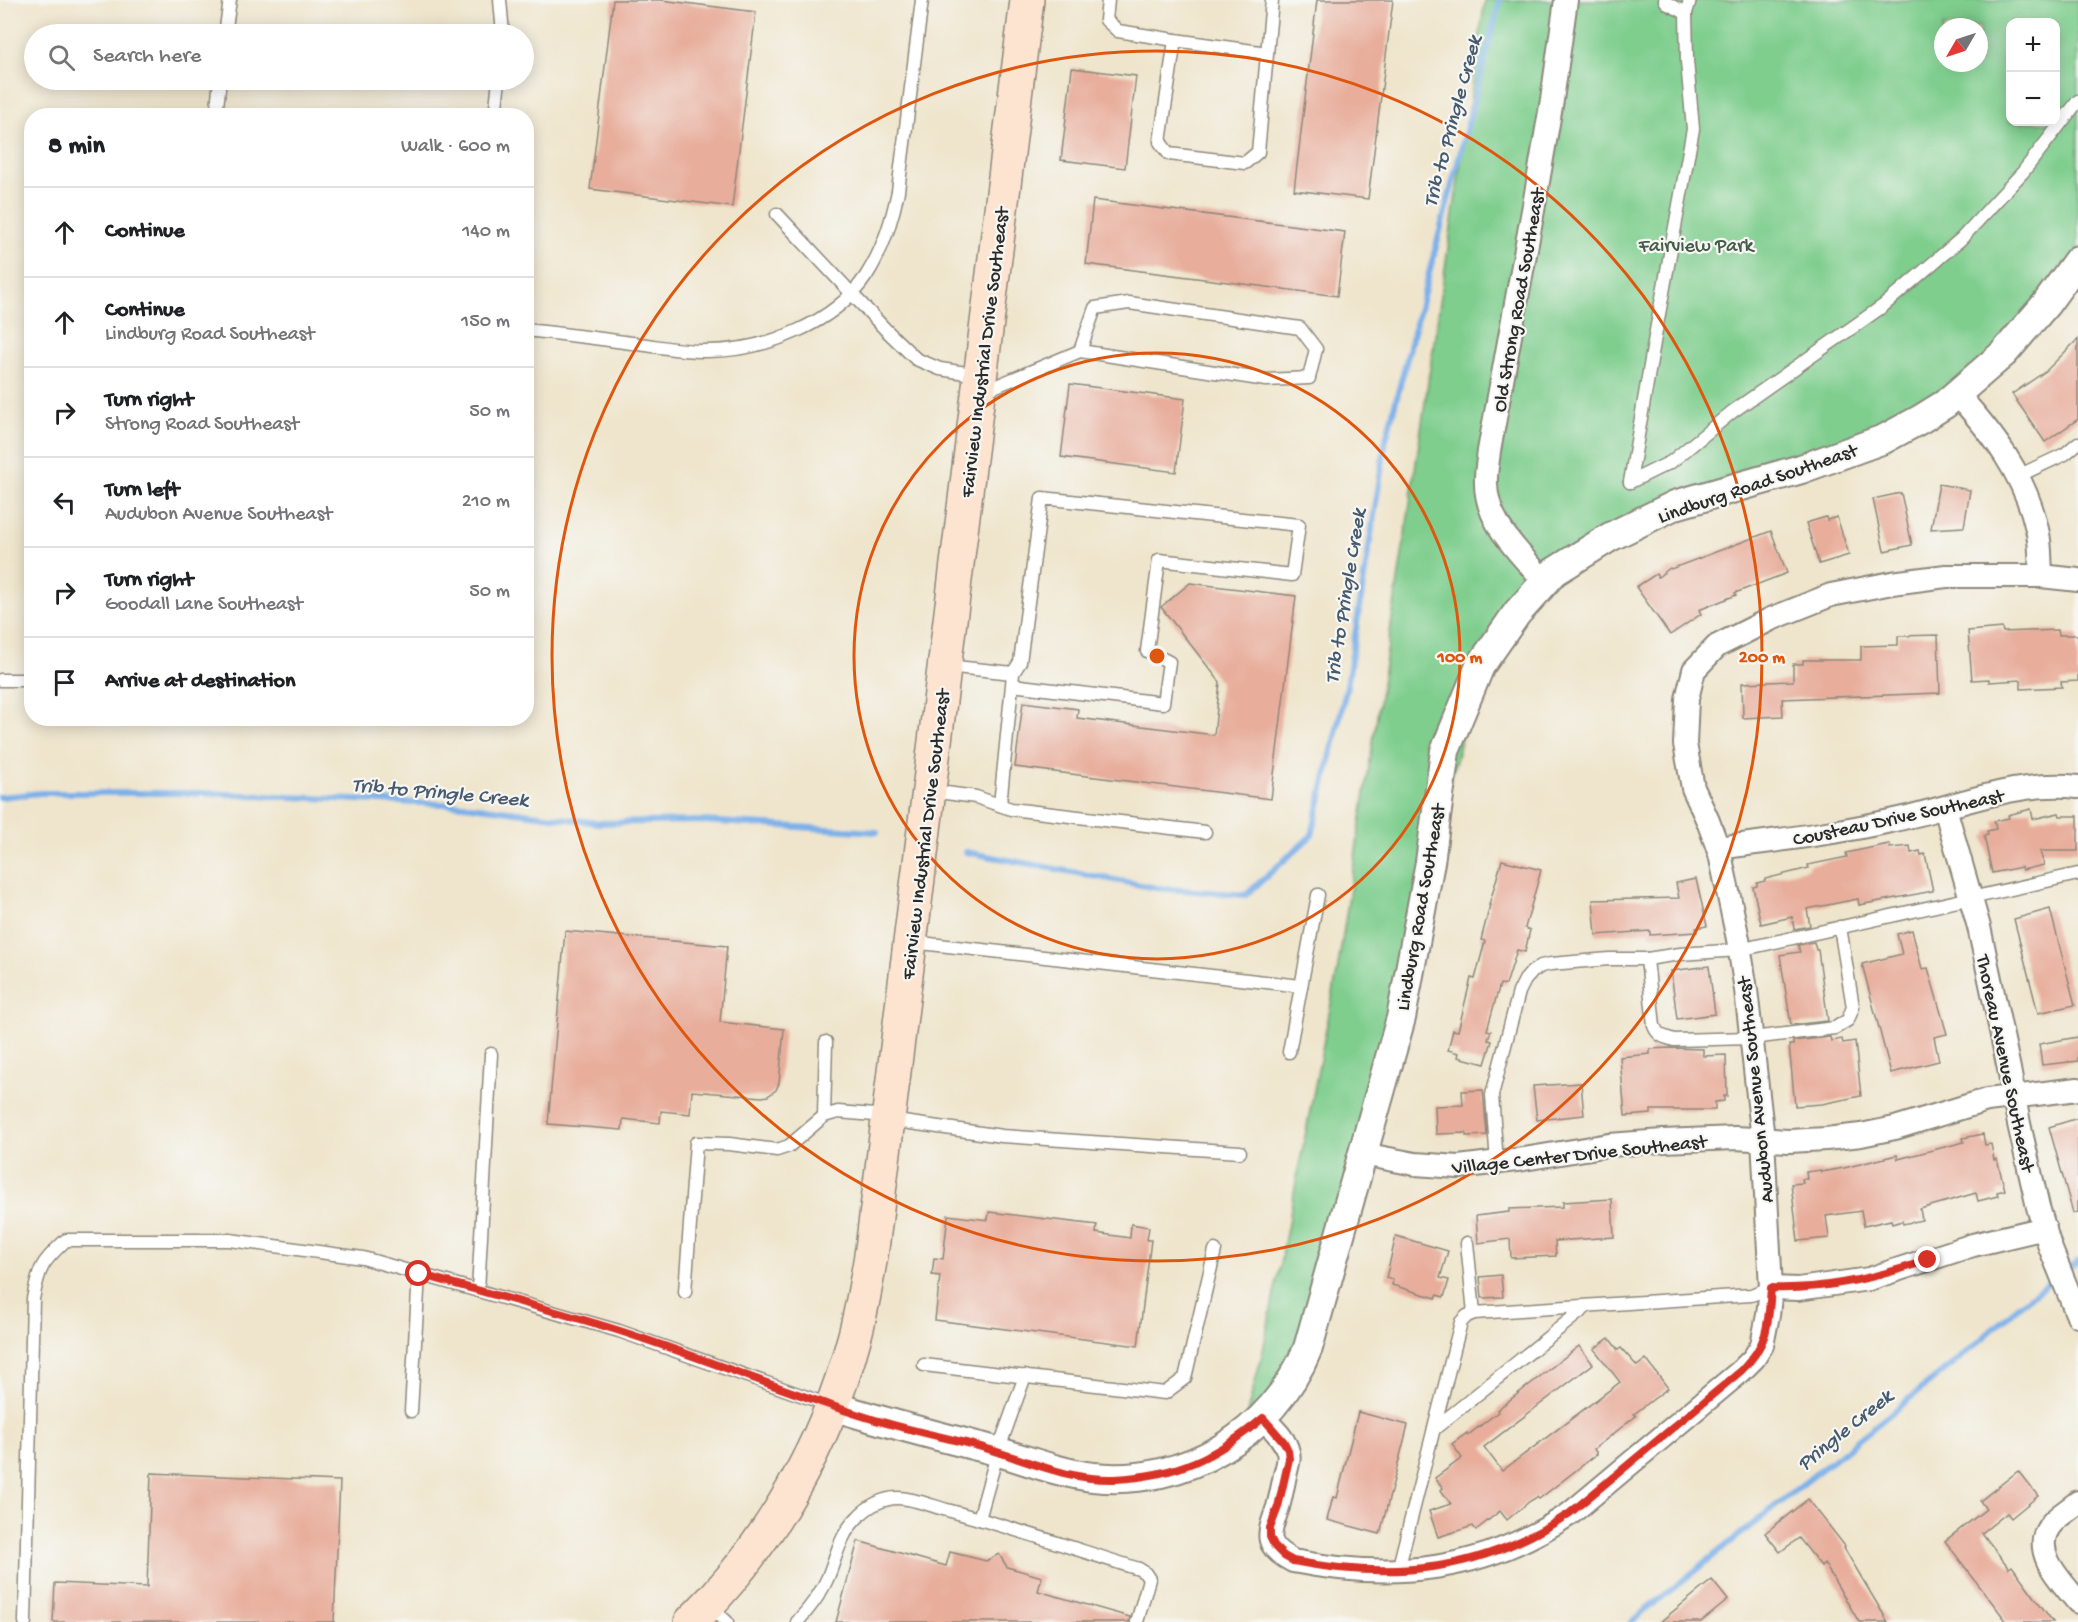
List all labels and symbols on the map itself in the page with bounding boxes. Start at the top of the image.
north arrow [1934,18,1988,72]
water label: Trib to Pringle Creek [1419,31,1490,210]
street label: Old Strong Road Southeast [1489,185,1552,414]
street label: Fairview Industrial Drive Southeast [957,204,1016,500]
park label: Fairview Park [1638,236,1755,259]
street label: Lindburg Road Southeast [1655,440,1863,530]
water label: Trib to Pringle Creek [1321,505,1374,686]
centre of rings [1147,646,1167,666]
text: 100 m [1437,648,1483,669]
text: 200 m [1739,648,1785,669]
street label: Fairview Industrial Drive Southeast [898,686,957,982]
water label: Trib to Pringle Creek [351,774,531,815]
street label: Cousteau Drive Southeast [1791,785,2008,853]
street label: Lindburg Road Southeast [1393,801,1452,1013]
street label: Thoreau Avenue Southeast [1969,952,2038,1176]
street label: Audubon Avenue Southeast [1734,974,1781,1204]
street label: Village Center Drive Southeast [1450,1131,1710,1181]
route end [1914,1246,1940,1272]
route start [405,1260,431,1286]
water label: Pringle Creek [1793,1384,1901,1478]

